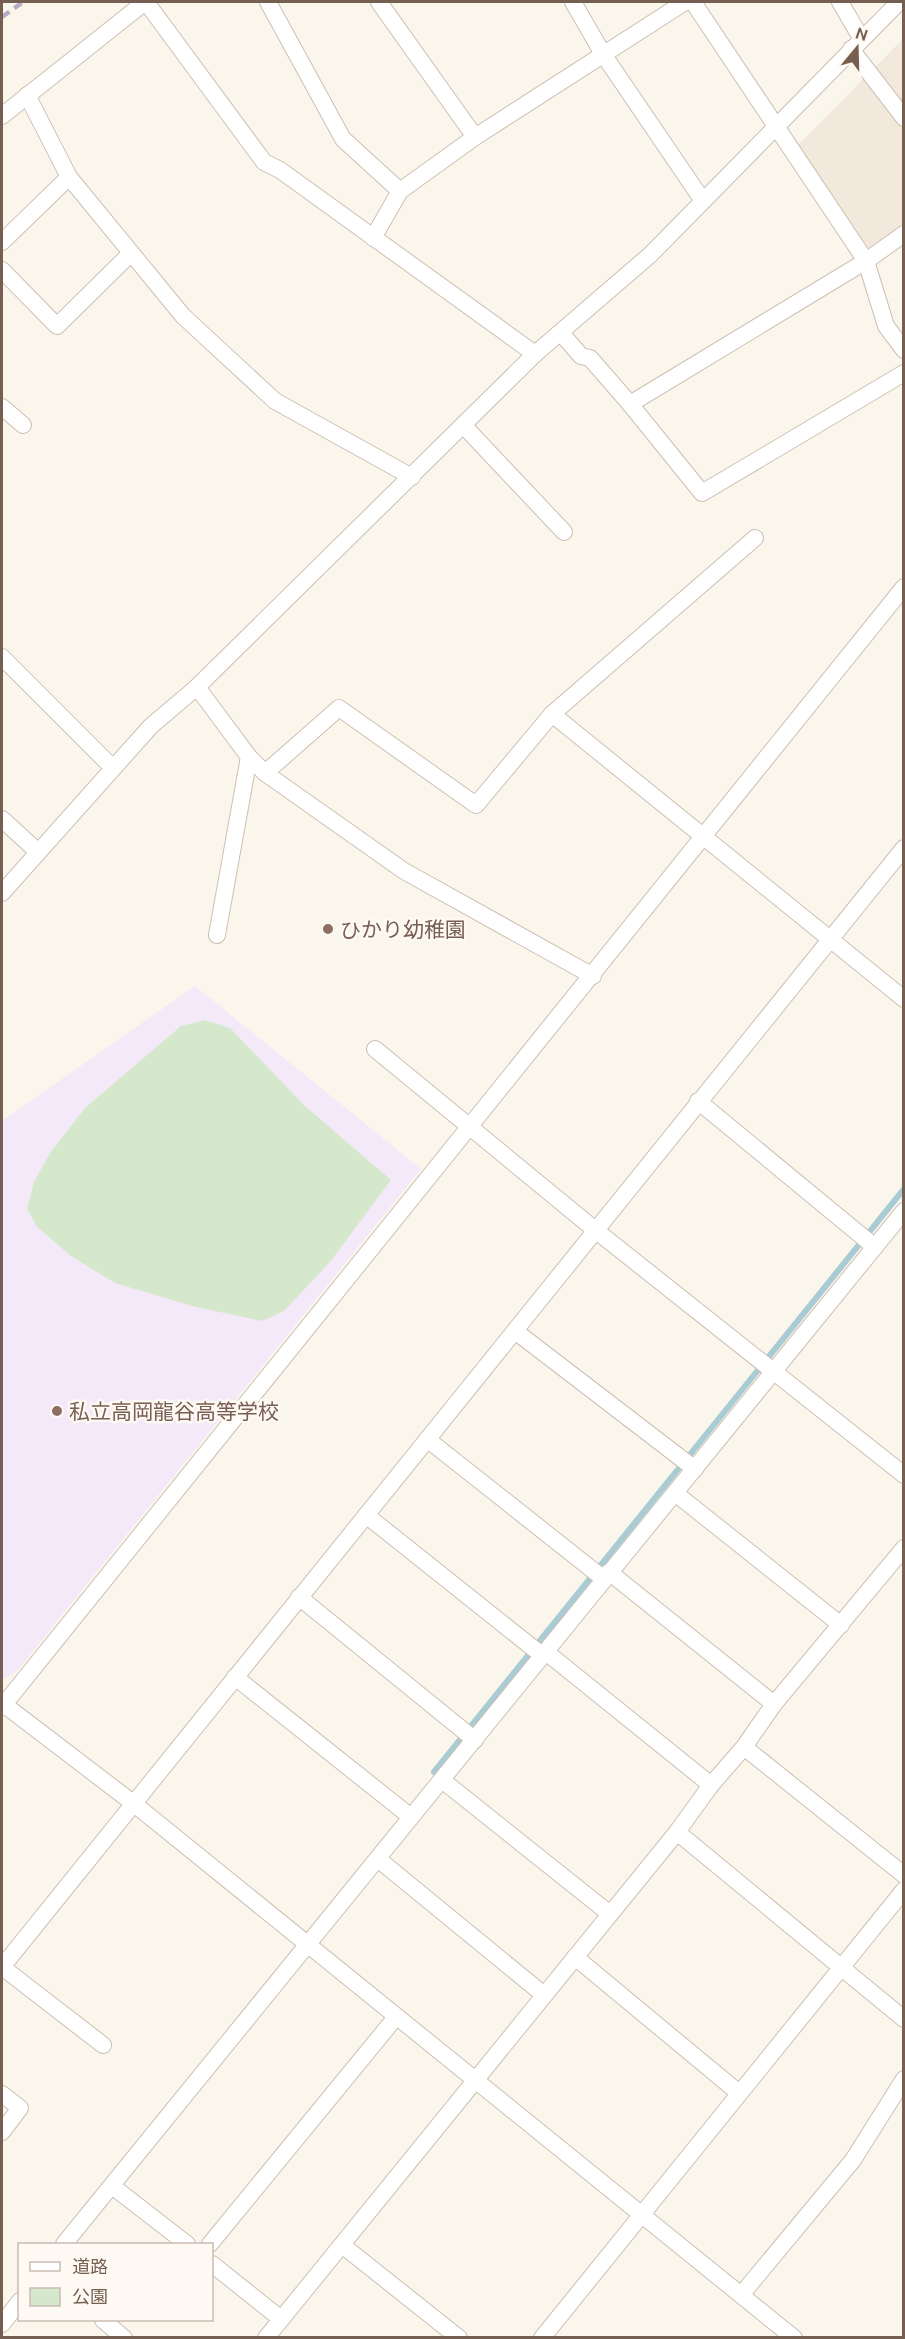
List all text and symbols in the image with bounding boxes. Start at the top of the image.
north arrow [827,18,887,78]
text: N [853,23,870,44]
place label: ひかり幼稚園 [340,917,466,941]
marker: ひかり幼稚園 [321,922,335,936]
place label: 私立高岡龍谷高等学校 [69,1399,279,1423]
marker: 私立高岡龍谷高等学校 [50,1404,64,1418]
legend [18,2243,213,2321]
text: 道路 [72,2256,108,2276]
text: 公園 [72,2286,108,2306]

